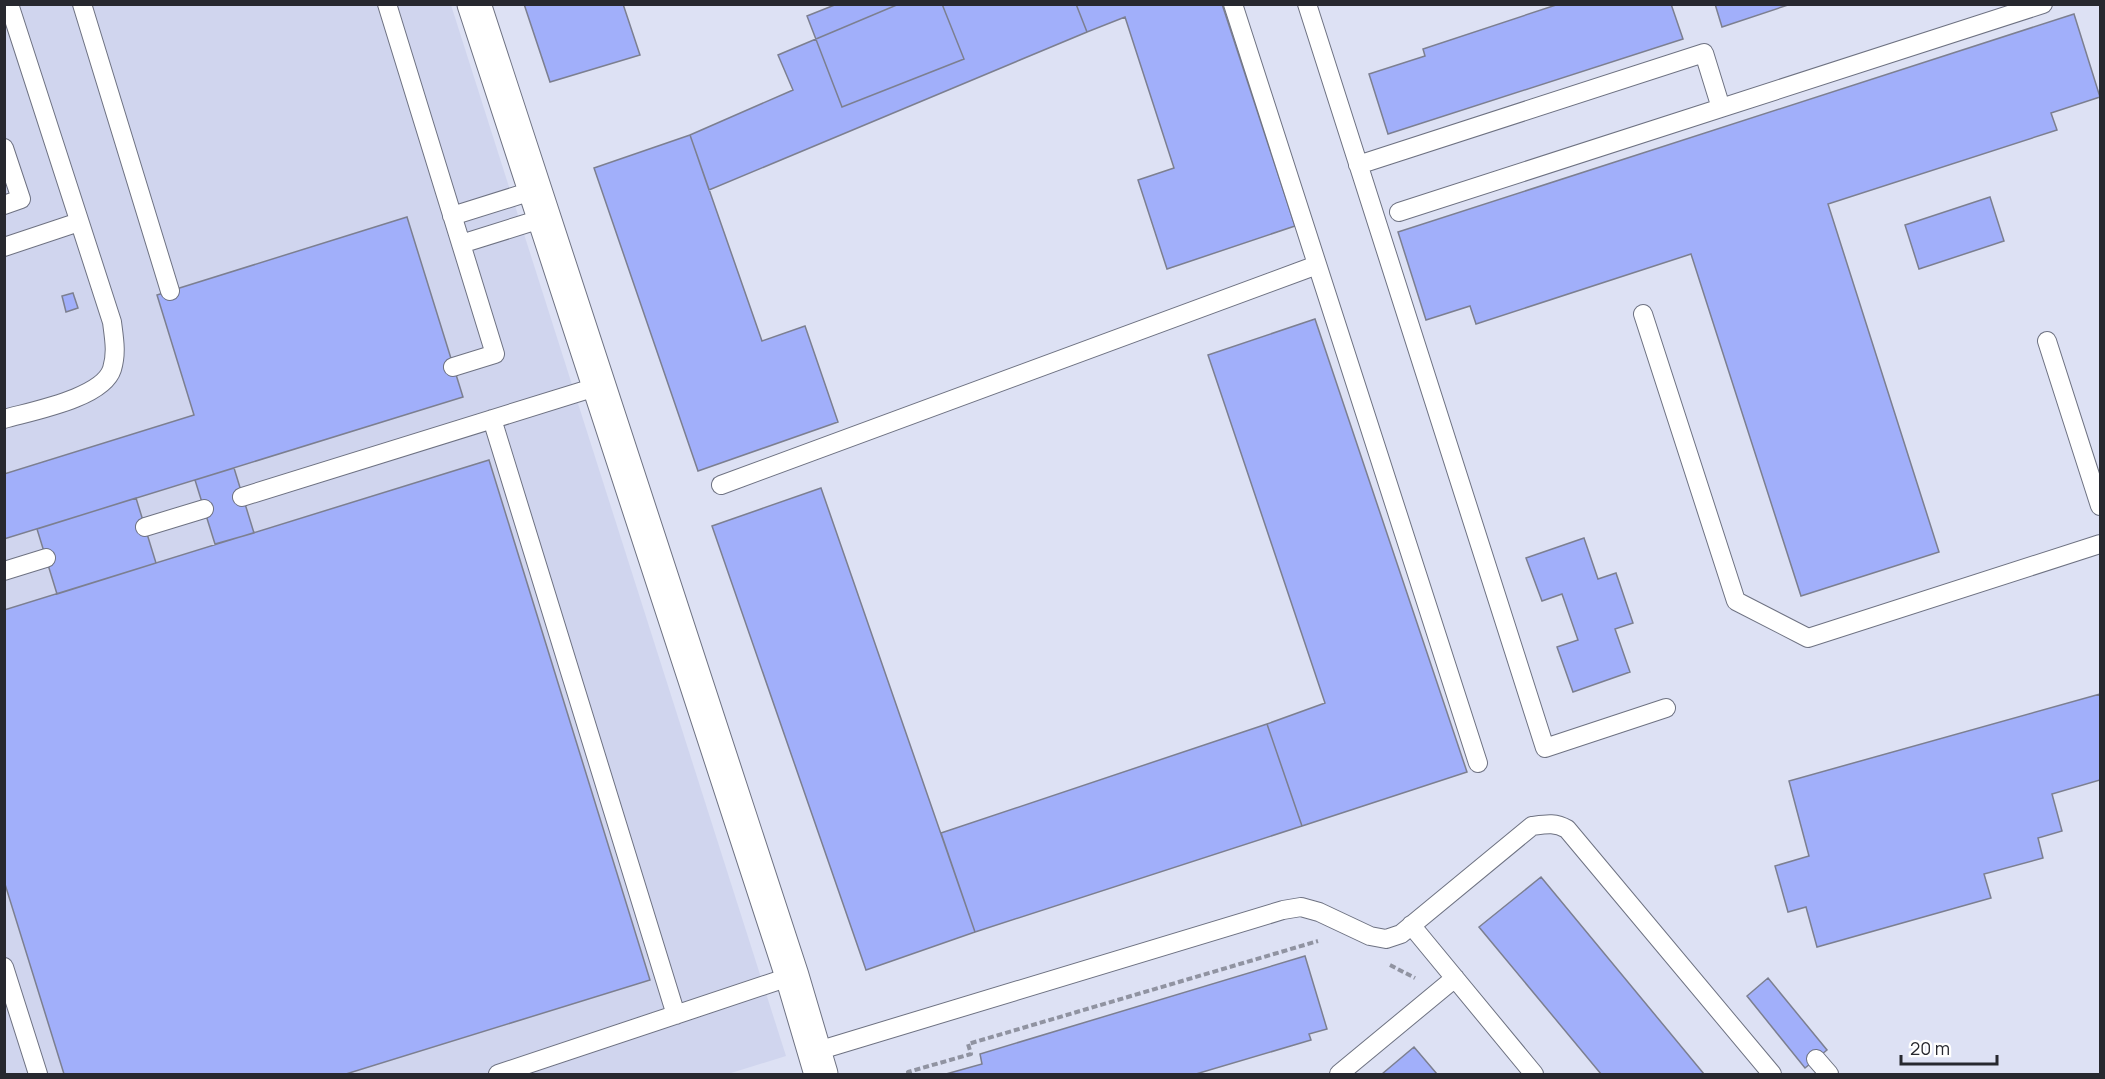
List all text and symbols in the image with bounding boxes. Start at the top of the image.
scale bar [1901,1028,1997,1066]
text: 20 m [1910,1036,1950,1060]

